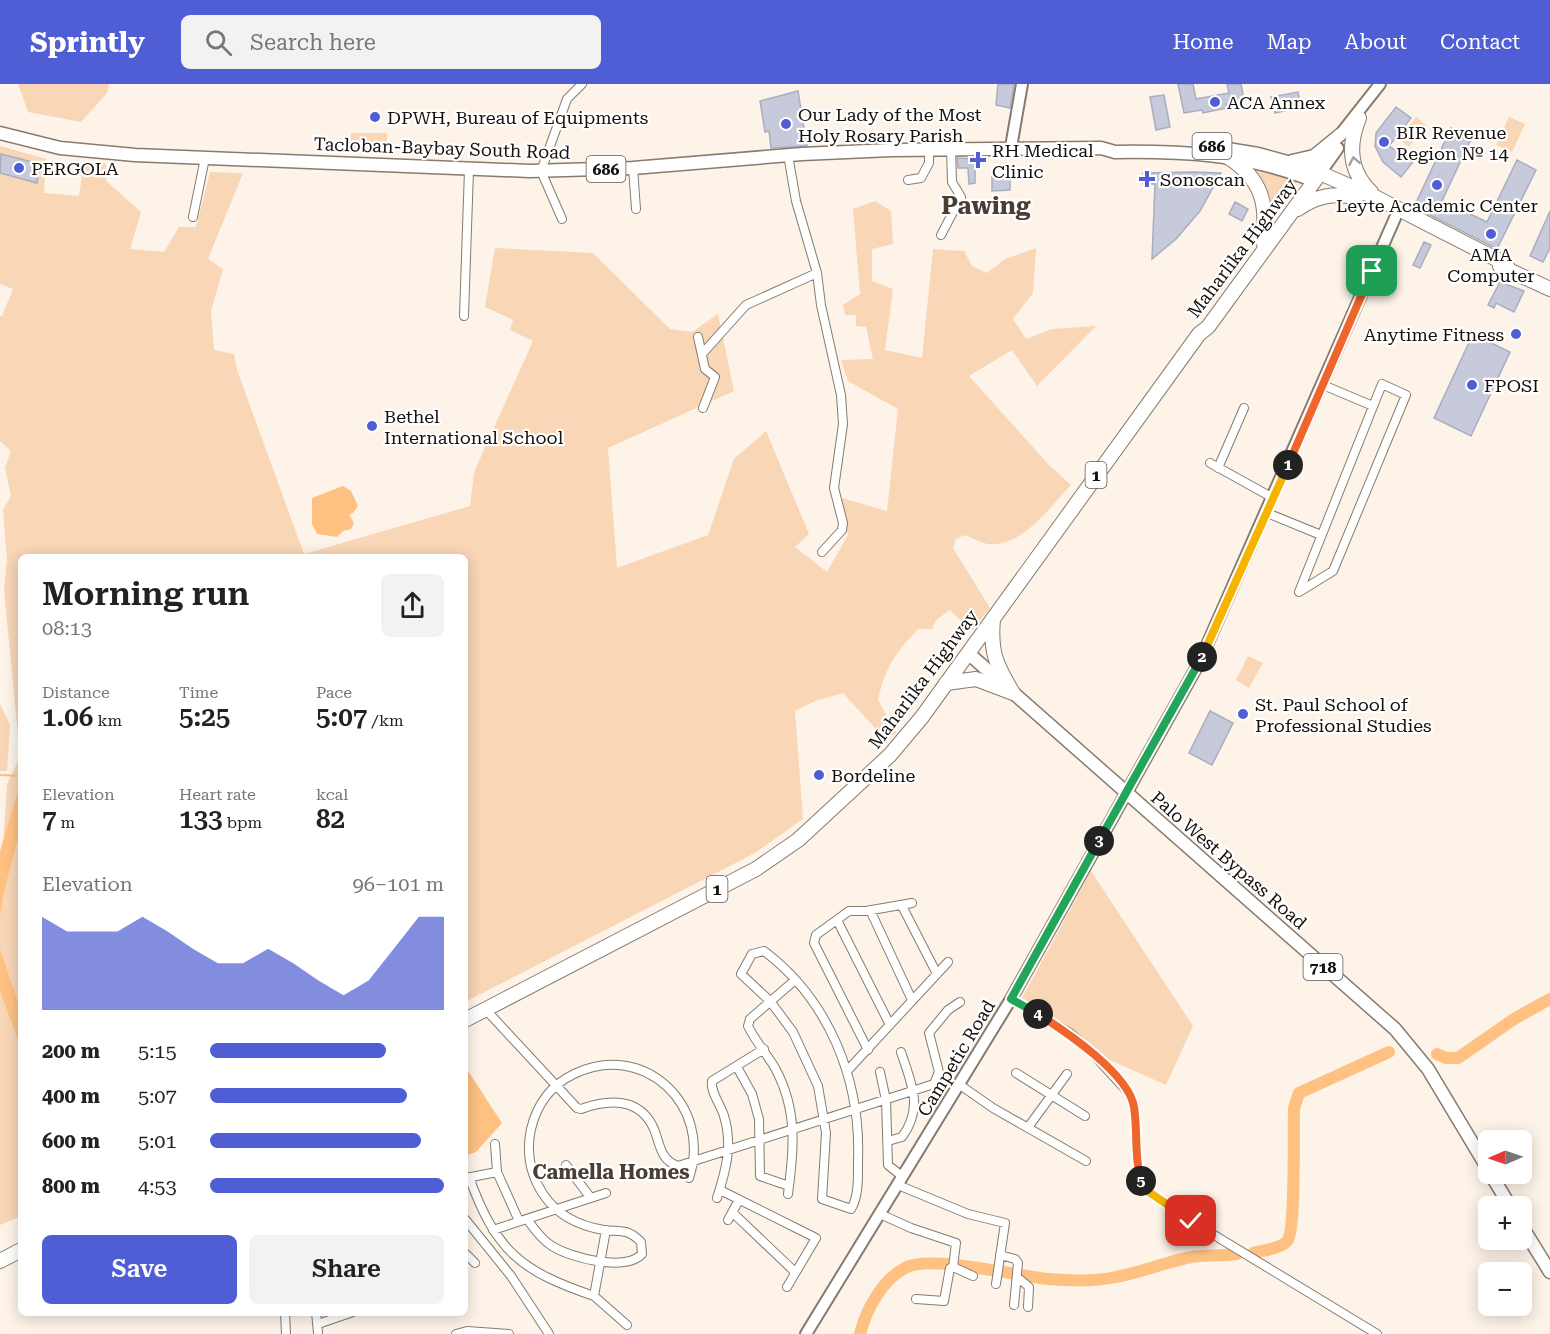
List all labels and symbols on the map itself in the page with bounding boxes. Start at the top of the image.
place label: ACA Annex [1227,92,1326,113]
marker: ACA Annex [1208,95,1222,109]
place label: Our Lady of the Most Holy Rosary Parish [798,104,982,146]
place label: DPWH, Bureau of Equipments [387,107,648,128]
marker: DPWH, Bureau of Equipments [368,110,382,124]
marker: Our Lady of the Most Holy Rosary Parish [779,117,793,131]
place label: BIR Revenue Region № 14 [1396,122,1509,164]
street label: Tacloban-Baybay South Road [313,133,571,163]
road number: 686 [1192,133,1232,159]
marker: BIR Revenue Region № 14 [1377,135,1391,149]
place label: RH Medical Clinic [992,140,1094,182]
marker: RH Medical Clinic [969,151,987,169]
road number: 686 [586,156,626,182]
one-way arrow [1348,156,1361,166]
place label: PERGOLA [31,158,119,179]
marker: PERGOLA [12,161,26,175]
place label: Sonoscan [1160,169,1245,190]
marker: Sonoscan [1138,170,1156,188]
street label: Maharlika Highway [1183,174,1301,322]
marker: Leyte Academic Center [1430,178,1444,192]
district label: Pawing [941,192,1031,220]
place label: Leyte Academic Center [1336,195,1538,216]
marker: AMA Computer [1484,227,1498,241]
place label: AMA Computer [1447,244,1535,286]
pin [1346,245,1397,296]
place label: Anytime Fitness [1364,324,1504,345]
marker: Anytime Fitness [1509,327,1523,341]
place label: FPOSI [1484,375,1539,396]
marker: FPOSI [1465,378,1479,392]
place label: Bethel International School [384,406,564,448]
marker: Bethel International School [365,419,379,433]
pin: 1 [1273,450,1303,480]
road number: 1 [1086,462,1106,488]
street label: Maharlika Highway [864,605,982,753]
pin: 2 [1187,642,1217,672]
place label: St. Paul School of Professional Studies [1255,694,1432,736]
marker: St. Paul School of Professional Studies [1236,707,1250,721]
place label: Bordeline [831,765,916,786]
marker: Bordeline [812,768,826,782]
street label: Palo West Bypass Road [1147,787,1311,934]
pin: 3 [1084,826,1114,856]
road number: 1 [706,876,728,902]
road number: 718 [1304,954,1342,980]
street label: Campetic Road [913,996,999,1120]
pin: 4 [1023,999,1053,1029]
north arrow [1478,1130,1532,1184]
district label: Camella Homes [532,1160,690,1184]
pin: 5 [1126,1166,1156,1196]
pin [1165,1195,1216,1246]

